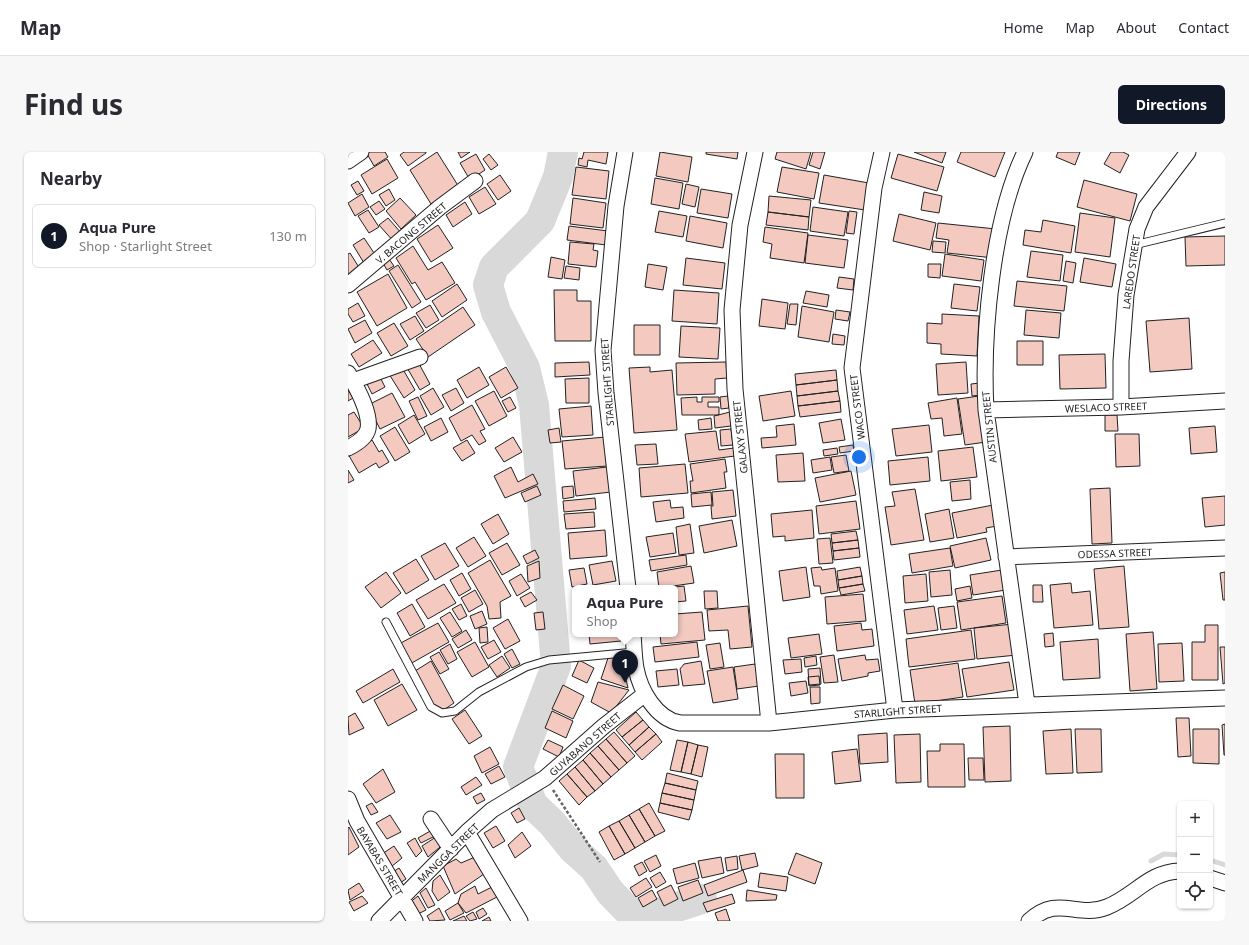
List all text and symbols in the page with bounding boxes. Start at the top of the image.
text: Map [20,15,61,41]
text: Home [1004,18,1043,37]
text: Map [1065,18,1095,37]
text: About [1117,18,1156,37]
text: Contact [1178,18,1229,37]
text: Find us [24,85,123,123]
button: Directions [1118,85,1225,124]
text: Nearby [40,167,102,190]
street label: V. BACONG STREET [372,199,450,267]
text: Aqua Pure [79,217,156,237]
text: 1 [50,227,58,245]
text: 130 m [269,227,307,245]
street label: LAREDO STREET [1119,233,1143,310]
text: Shop · Starlight Street [79,237,212,255]
street label: STARLIGHT STREET [597,337,617,427]
street label: WACO STREET [846,373,868,440]
street label: AUSTIN STREET [978,390,1000,464]
street label: GALAXY STREET [729,399,751,474]
street label: WESLACO STREET [1065,399,1148,415]
your location [849,447,869,467]
street label: ODESSA STREET [1077,545,1153,561]
popup [572,585,678,637]
text: Aqua Pure [587,592,663,612]
text: Shop [587,612,618,630]
pin: 1 [612,650,638,683]
street label: STARLIGHT STREET [853,701,943,721]
street label: GUYABANO STREET [546,709,624,779]
map controls [1177,801,1213,909]
button: + [1177,801,1213,837]
street label: MANGGA STREET [414,820,482,886]
street label: BAYABAS STREET [354,824,406,899]
button: − [1177,837,1213,873]
button: locate [1177,873,1213,909]

